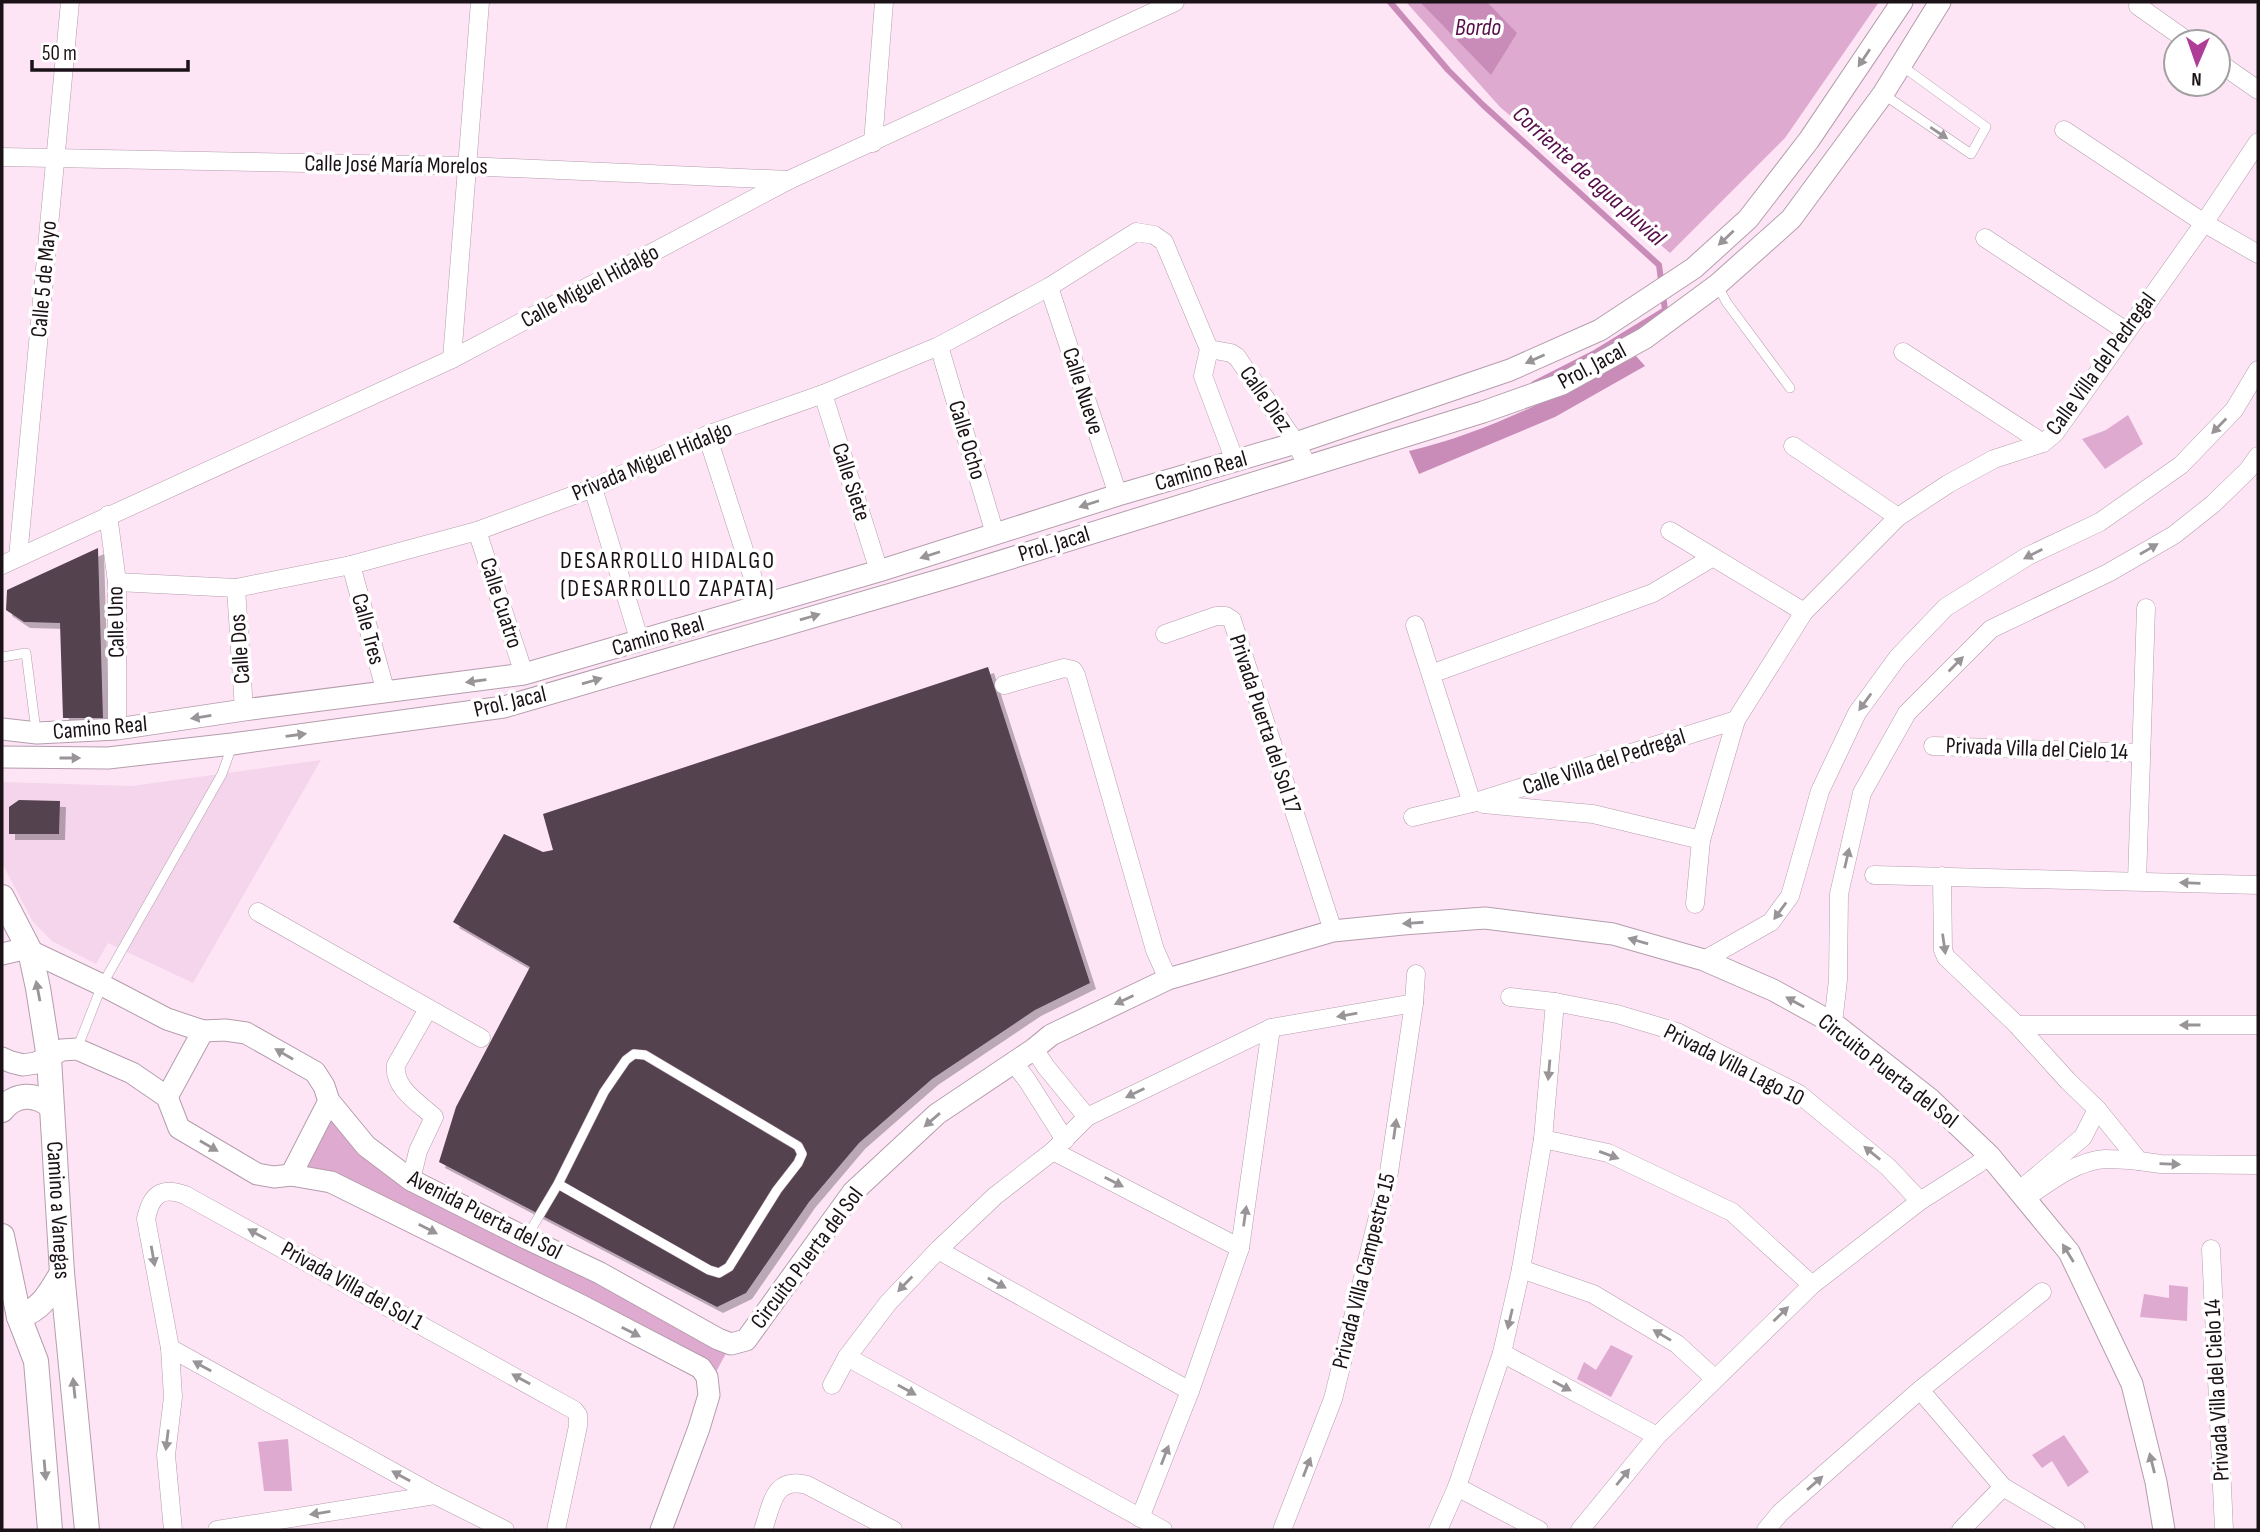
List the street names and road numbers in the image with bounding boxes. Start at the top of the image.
street label: Calle José María Morelos [304,149,488,181]
street label: Calle 5 de Mayo [25,219,63,339]
street label: Calle Miguel Hidalgo [516,238,664,334]
street label: Calle Villa del Pedregal [2040,287,2162,441]
street label: Prol. Jacal [1553,336,1631,396]
street label: Calle Nueve [1056,344,1110,438]
street label: Calle Diez [1233,361,1299,437]
street label: Calle Ocho [942,397,992,483]
street label: Privada Miguel Hidalgo [568,415,736,507]
street label: Calle Siete [825,439,877,525]
street label: Camino Real [1152,445,1250,497]
street label: Prol. Jacal [1015,520,1093,568]
street label: Calle Cuatro [473,554,529,652]
street label: Calle Uno [101,586,131,658]
street label: Calle Tres [345,590,391,668]
street label: Camino Real [609,610,707,662]
street label: Calle Dos [224,613,256,685]
street label: Privada Puerta del Sol 17 [1223,631,1307,817]
street label: Prol. Jacal [471,680,549,724]
street label: Camino Real [52,710,148,746]
street label: Calle Villa del Pedregal [1519,722,1689,802]
street label: Privada Villa del Cielo 14 [1945,732,2129,766]
street label: Circuito Puerta del Sol [1812,1008,1964,1134]
street label: Privada Villa Lago 10 [1659,1018,1809,1112]
street label: Camino a Vanegas [40,1141,77,1280]
street label: Avenida Puerta del Sol [402,1164,567,1266]
street label: Privada Villa Campestre 15 [1326,1170,1402,1372]
street label: Circuito Puerta del Sol [745,1182,869,1334]
street label: Privada Villa del Sol 1 [276,1235,428,1337]
street label: Privada Villa del Cielo 14 [2198,1298,2236,1482]

